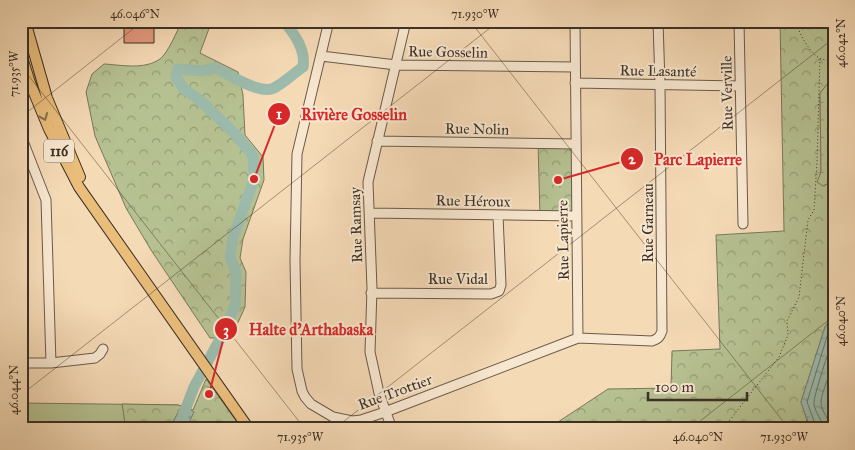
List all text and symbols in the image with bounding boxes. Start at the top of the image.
text: 46.046°N [110,7,160,21]
text: 71.930°W [451,7,499,21]
text: 46.042°N [834,18,848,68]
street label: Rue Gosselin [408,42,488,62]
text: 71.935°W [7,50,21,97]
street label: Rue Verville [717,55,737,131]
street label: Rue Lasanté [619,61,697,81]
callout: Rivière Gosselin [266,99,417,130]
text: 1 [276,105,282,123]
text: Rivière Gosselin [301,105,407,124]
one-way arrow [38,112,48,121]
street label: Rue Nolin [445,119,509,139]
road number: 116 [44,140,74,162]
callout: Parc Lapierre [619,143,752,174]
text: 2 [628,150,636,168]
text: Parc Lapierre [654,150,742,170]
street label: Rue Garneau [639,183,657,263]
street label: Rue Ramsay [346,186,366,263]
street label: Rue Héroux [435,191,511,211]
street label: Rue Lapierre [553,200,573,280]
street label: Rue Vidal [428,270,489,288]
text: 46.040°N [834,296,848,346]
callout: Halte d'Arthabaska [214,314,383,345]
text: Halte d'Arthabaska [249,320,375,339]
text: 3 [223,321,229,340]
text: 46.044°N [7,365,21,415]
street label: Rue Trottier [355,370,435,414]
scale bar [648,370,746,402]
text: 100 m [655,378,695,396]
text: 71.935°W [277,430,324,444]
text: 46.040°N [673,430,723,444]
text: 71.930°W [760,430,808,444]

